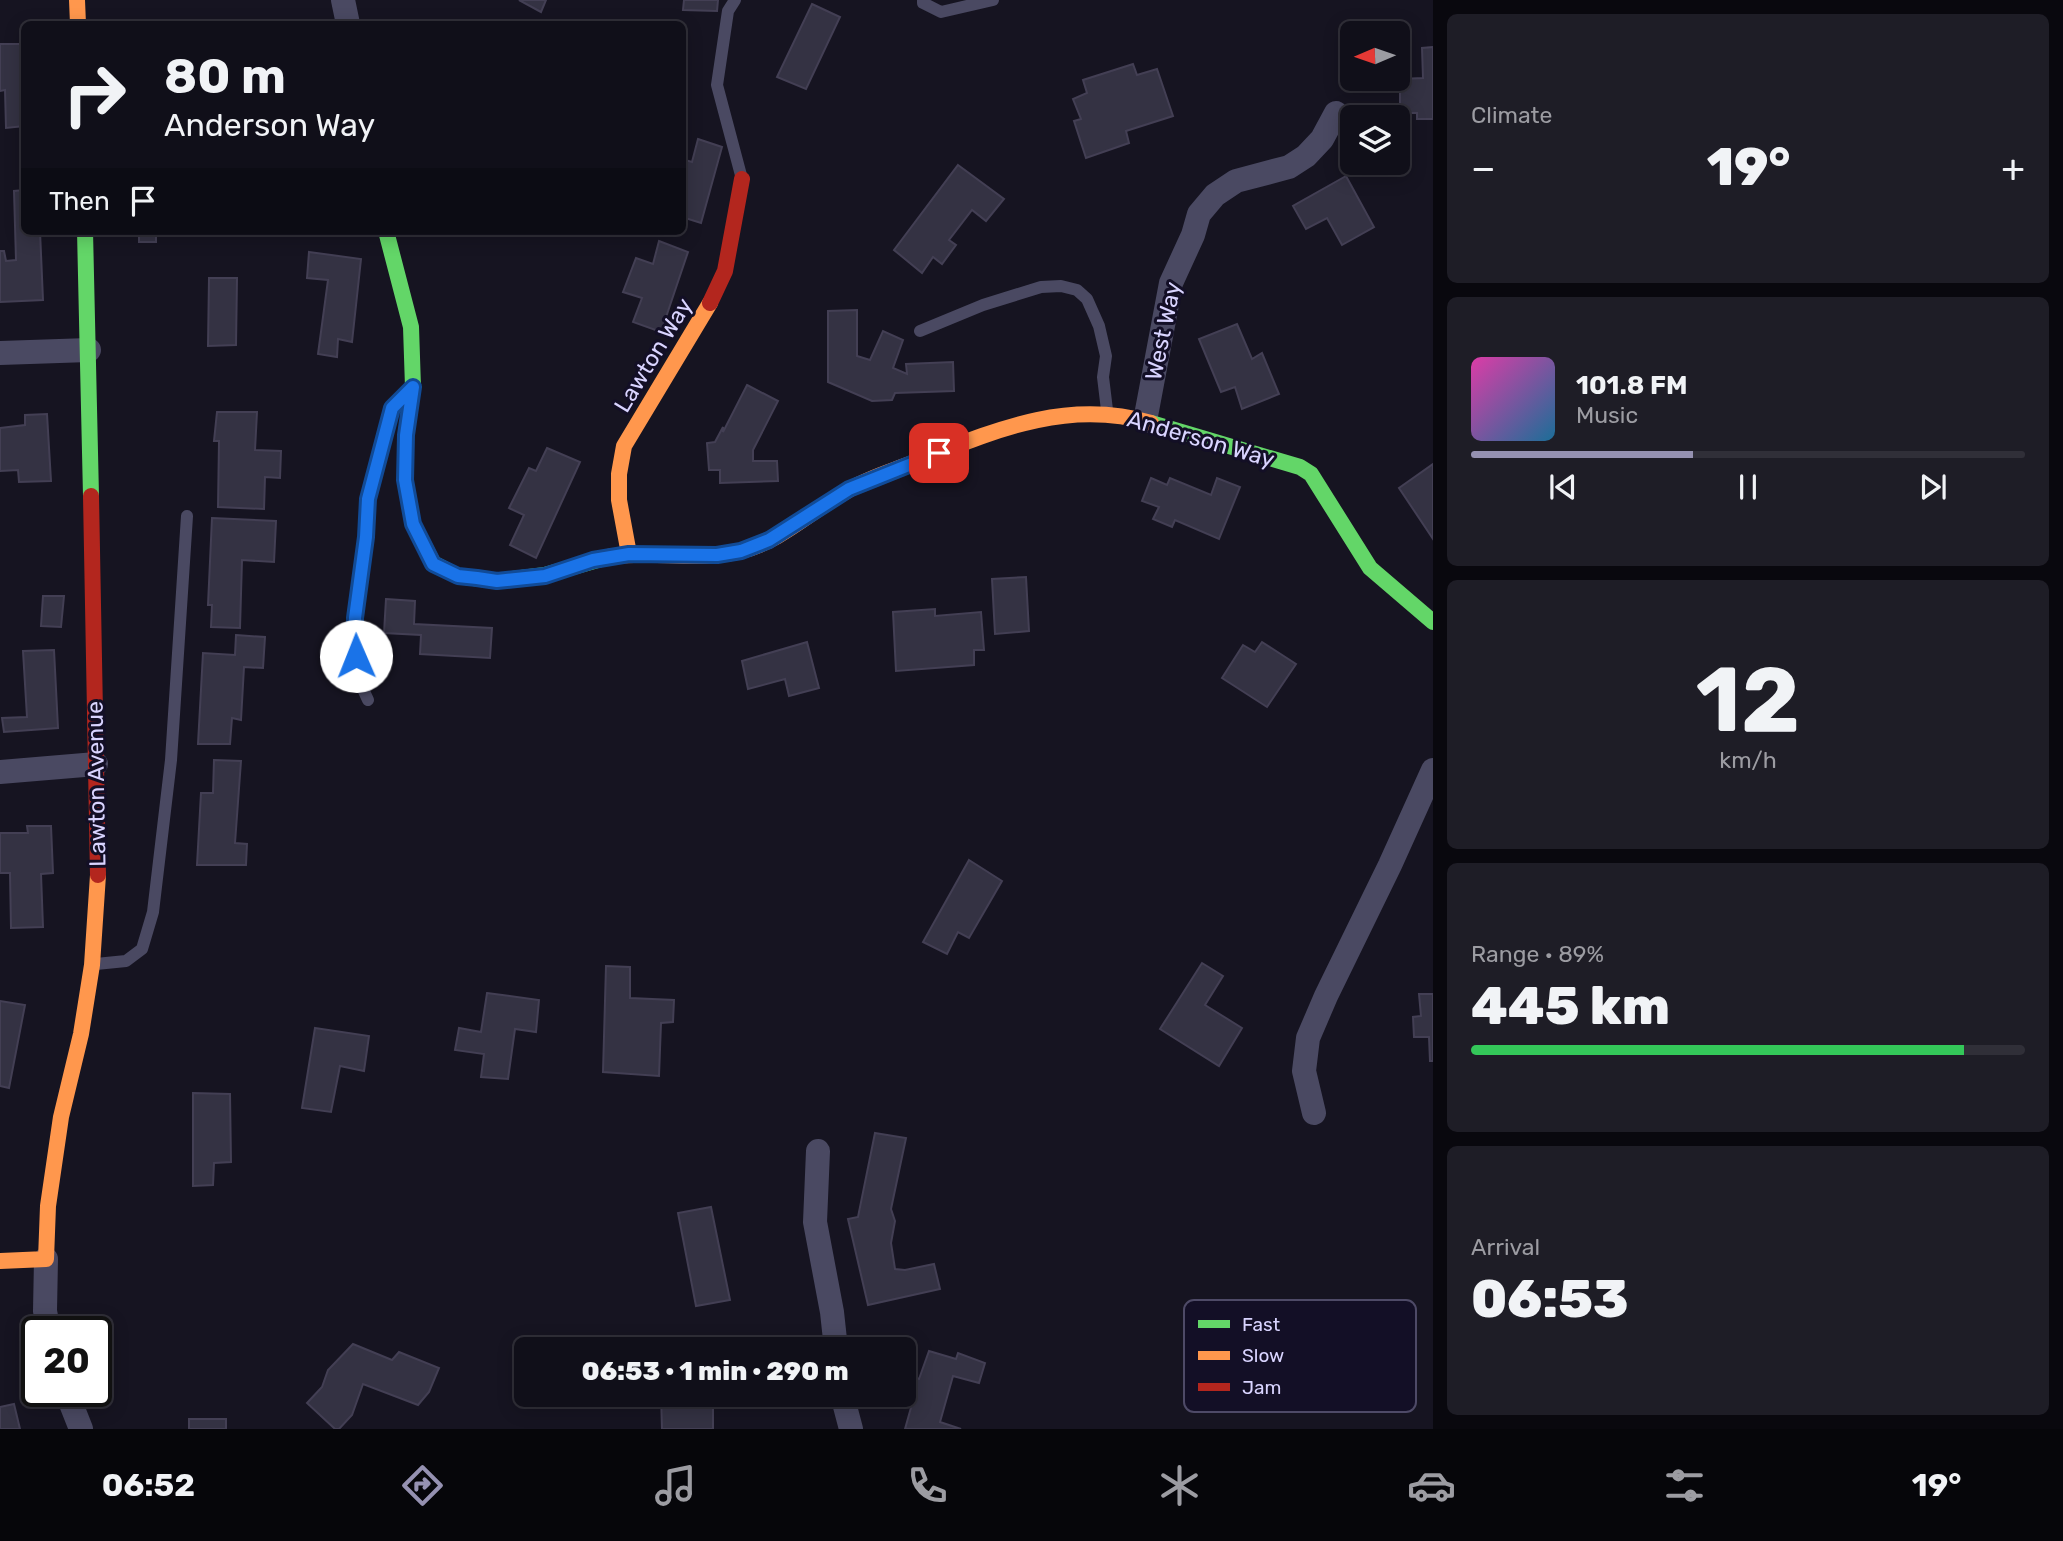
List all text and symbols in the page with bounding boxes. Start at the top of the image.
north arrow [1340,21,1410,91]
map controls [1340,21,1410,175]
text: 80 m [164,47,286,105]
icon: right [49,49,140,140]
text: Climate [1471,101,1552,129]
button: layers [1340,105,1410,175]
text: Anderson Way [164,106,375,144]
text: 19° [1707,136,1790,198]
text: − [1471,145,1496,191]
text: + [2001,145,2025,191]
icon: arrive [124,182,162,220]
text: Then [49,186,110,217]
street label: West Way [1139,279,1187,383]
street label: Lawton Way [608,292,698,417]
text: 101.8 FM [1576,370,1688,401]
text: Music [1576,401,1638,429]
street label: Anderson Way [1124,405,1278,473]
pin [909,423,969,483]
icon: arrive [920,434,958,472]
icon: previous [1544,468,1582,506]
icon: pause [1729,468,1767,506]
icon: next [1914,468,1952,506]
position arrow [319,619,393,693]
text: 12 [1696,646,1800,754]
street label: Lawton Avenue [81,701,111,867]
text: km/h [1719,746,1777,774]
text: Range · 89% [1471,940,1604,968]
text: 445 km [1471,975,1670,1037]
text: Arrival [1471,1233,1540,1261]
text: 06:53 [1471,1268,1629,1330]
legend [1184,1300,1416,1412]
text: Fast [1242,1313,1281,1336]
speed limit sign: 20 [21,1316,112,1407]
text: Slow [1242,1344,1284,1367]
text: 06:53 · 1 min · 290 m [581,1356,849,1387]
text: Jam [1242,1376,1281,1399]
icon: directions [398,1461,447,1510]
icon: music [651,1461,700,1510]
icon: phone [903,1461,952,1510]
icon: climate [1155,1461,1204,1510]
icon: car [1407,1461,1456,1510]
icon: filters [1660,1461,1709,1510]
text: 06:52 [102,1466,195,1504]
text: 19° [1912,1466,1961,1504]

